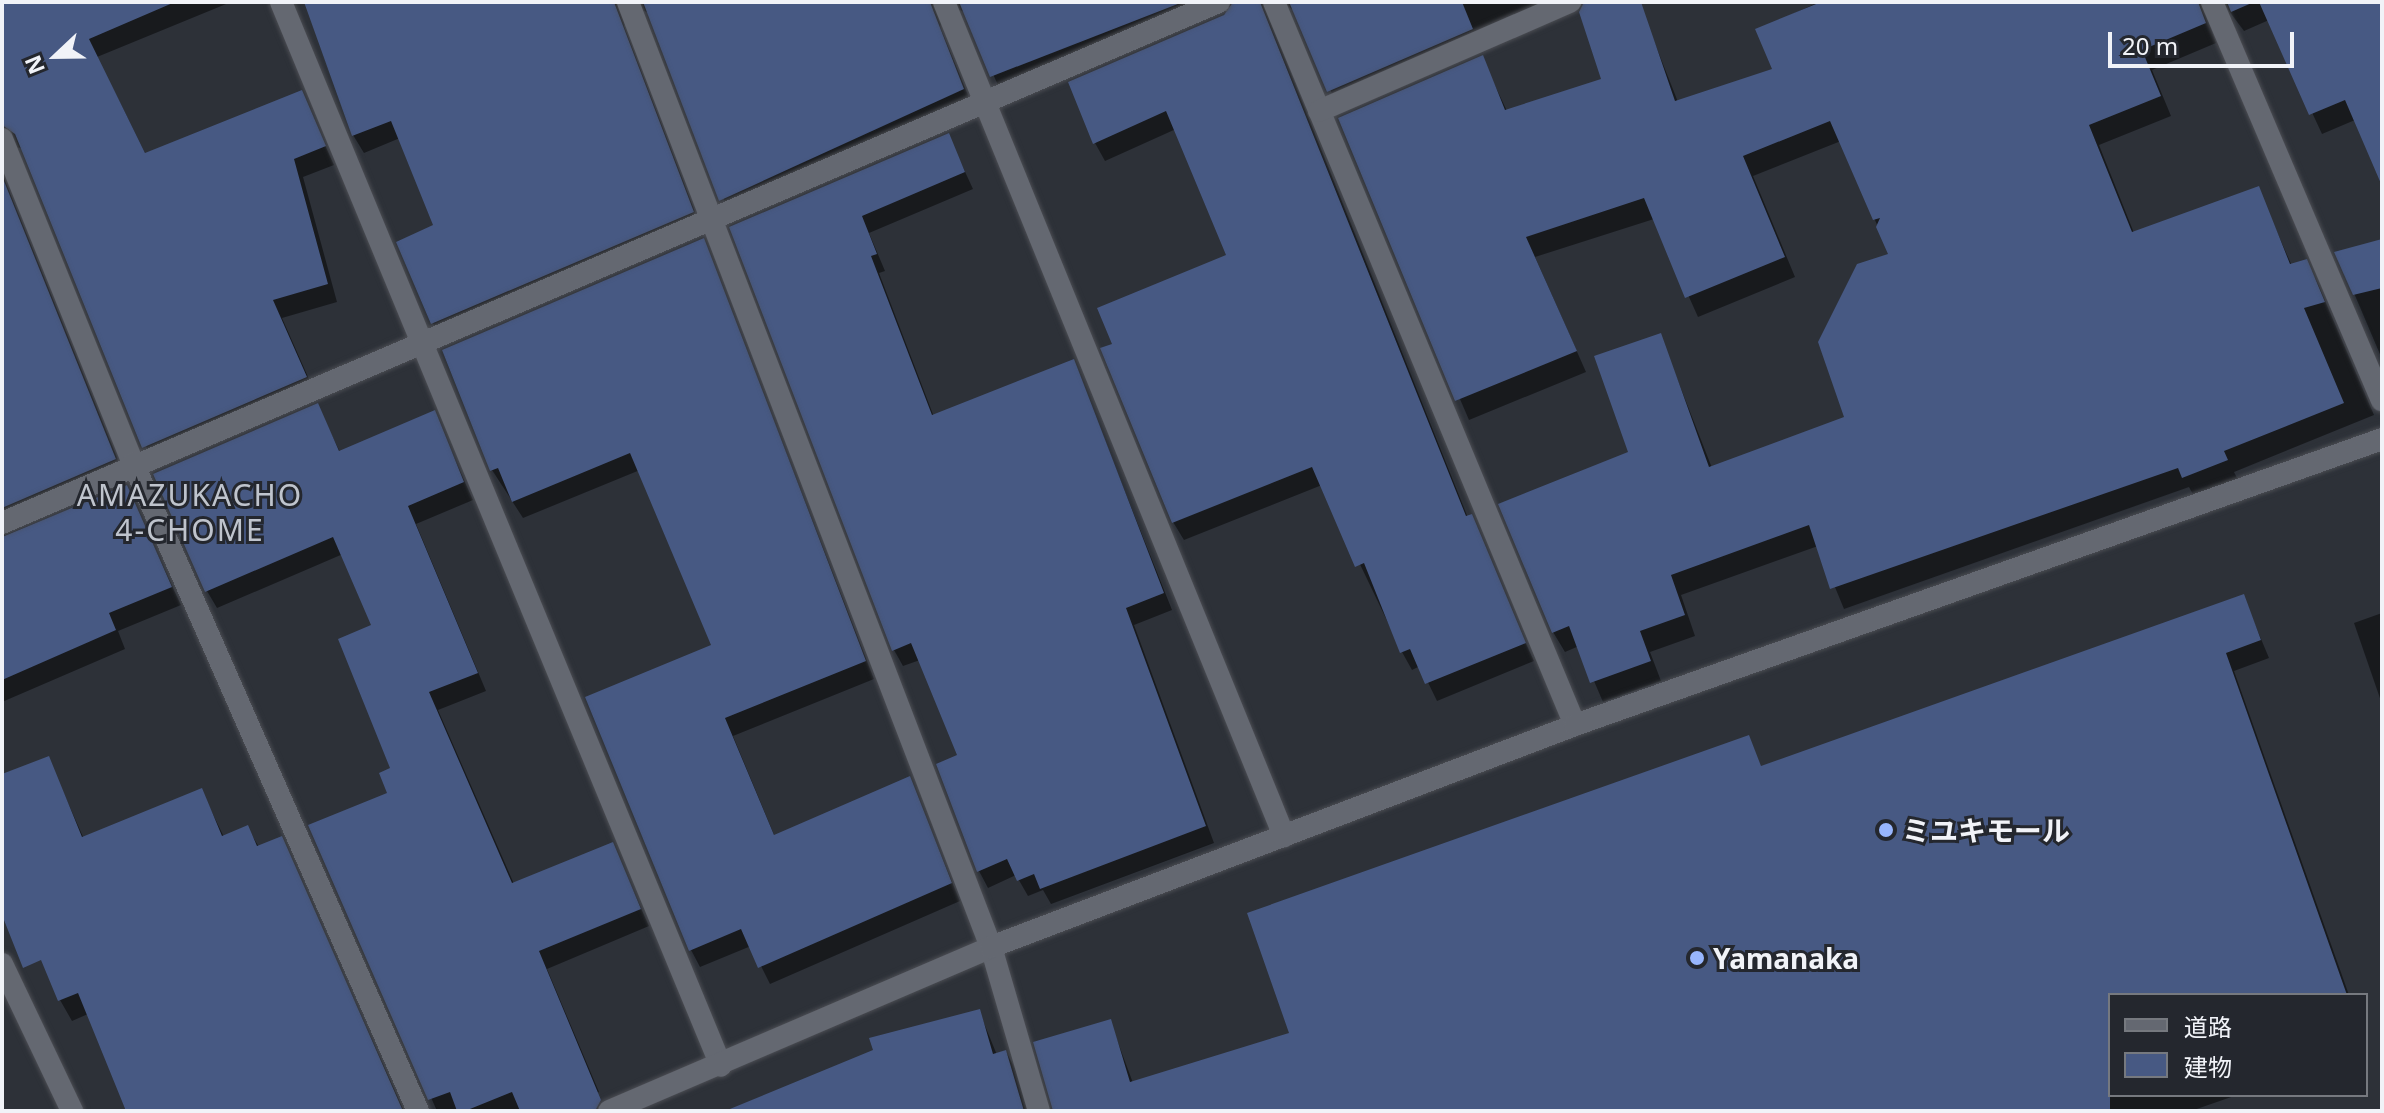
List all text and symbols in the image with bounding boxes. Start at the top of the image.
north arrow [16,16,96,96]
scale bar [2112,16,2298,66]
text: 20 m [2122,29,2178,62]
text: N [16,51,51,79]
district label: AMAZUKACHO 4-CHOME [77,477,303,548]
place label: ミユキモール [1902,813,2070,847]
marker: ミユキモール [1877,821,1895,839]
place label: Yamanaka [1713,941,1859,975]
marker: Yamanaka [1688,949,1706,967]
legend [2108,993,2368,1097]
text: 道路 [2184,1010,2232,1043]
text: 建物 [2184,1050,2232,1083]

